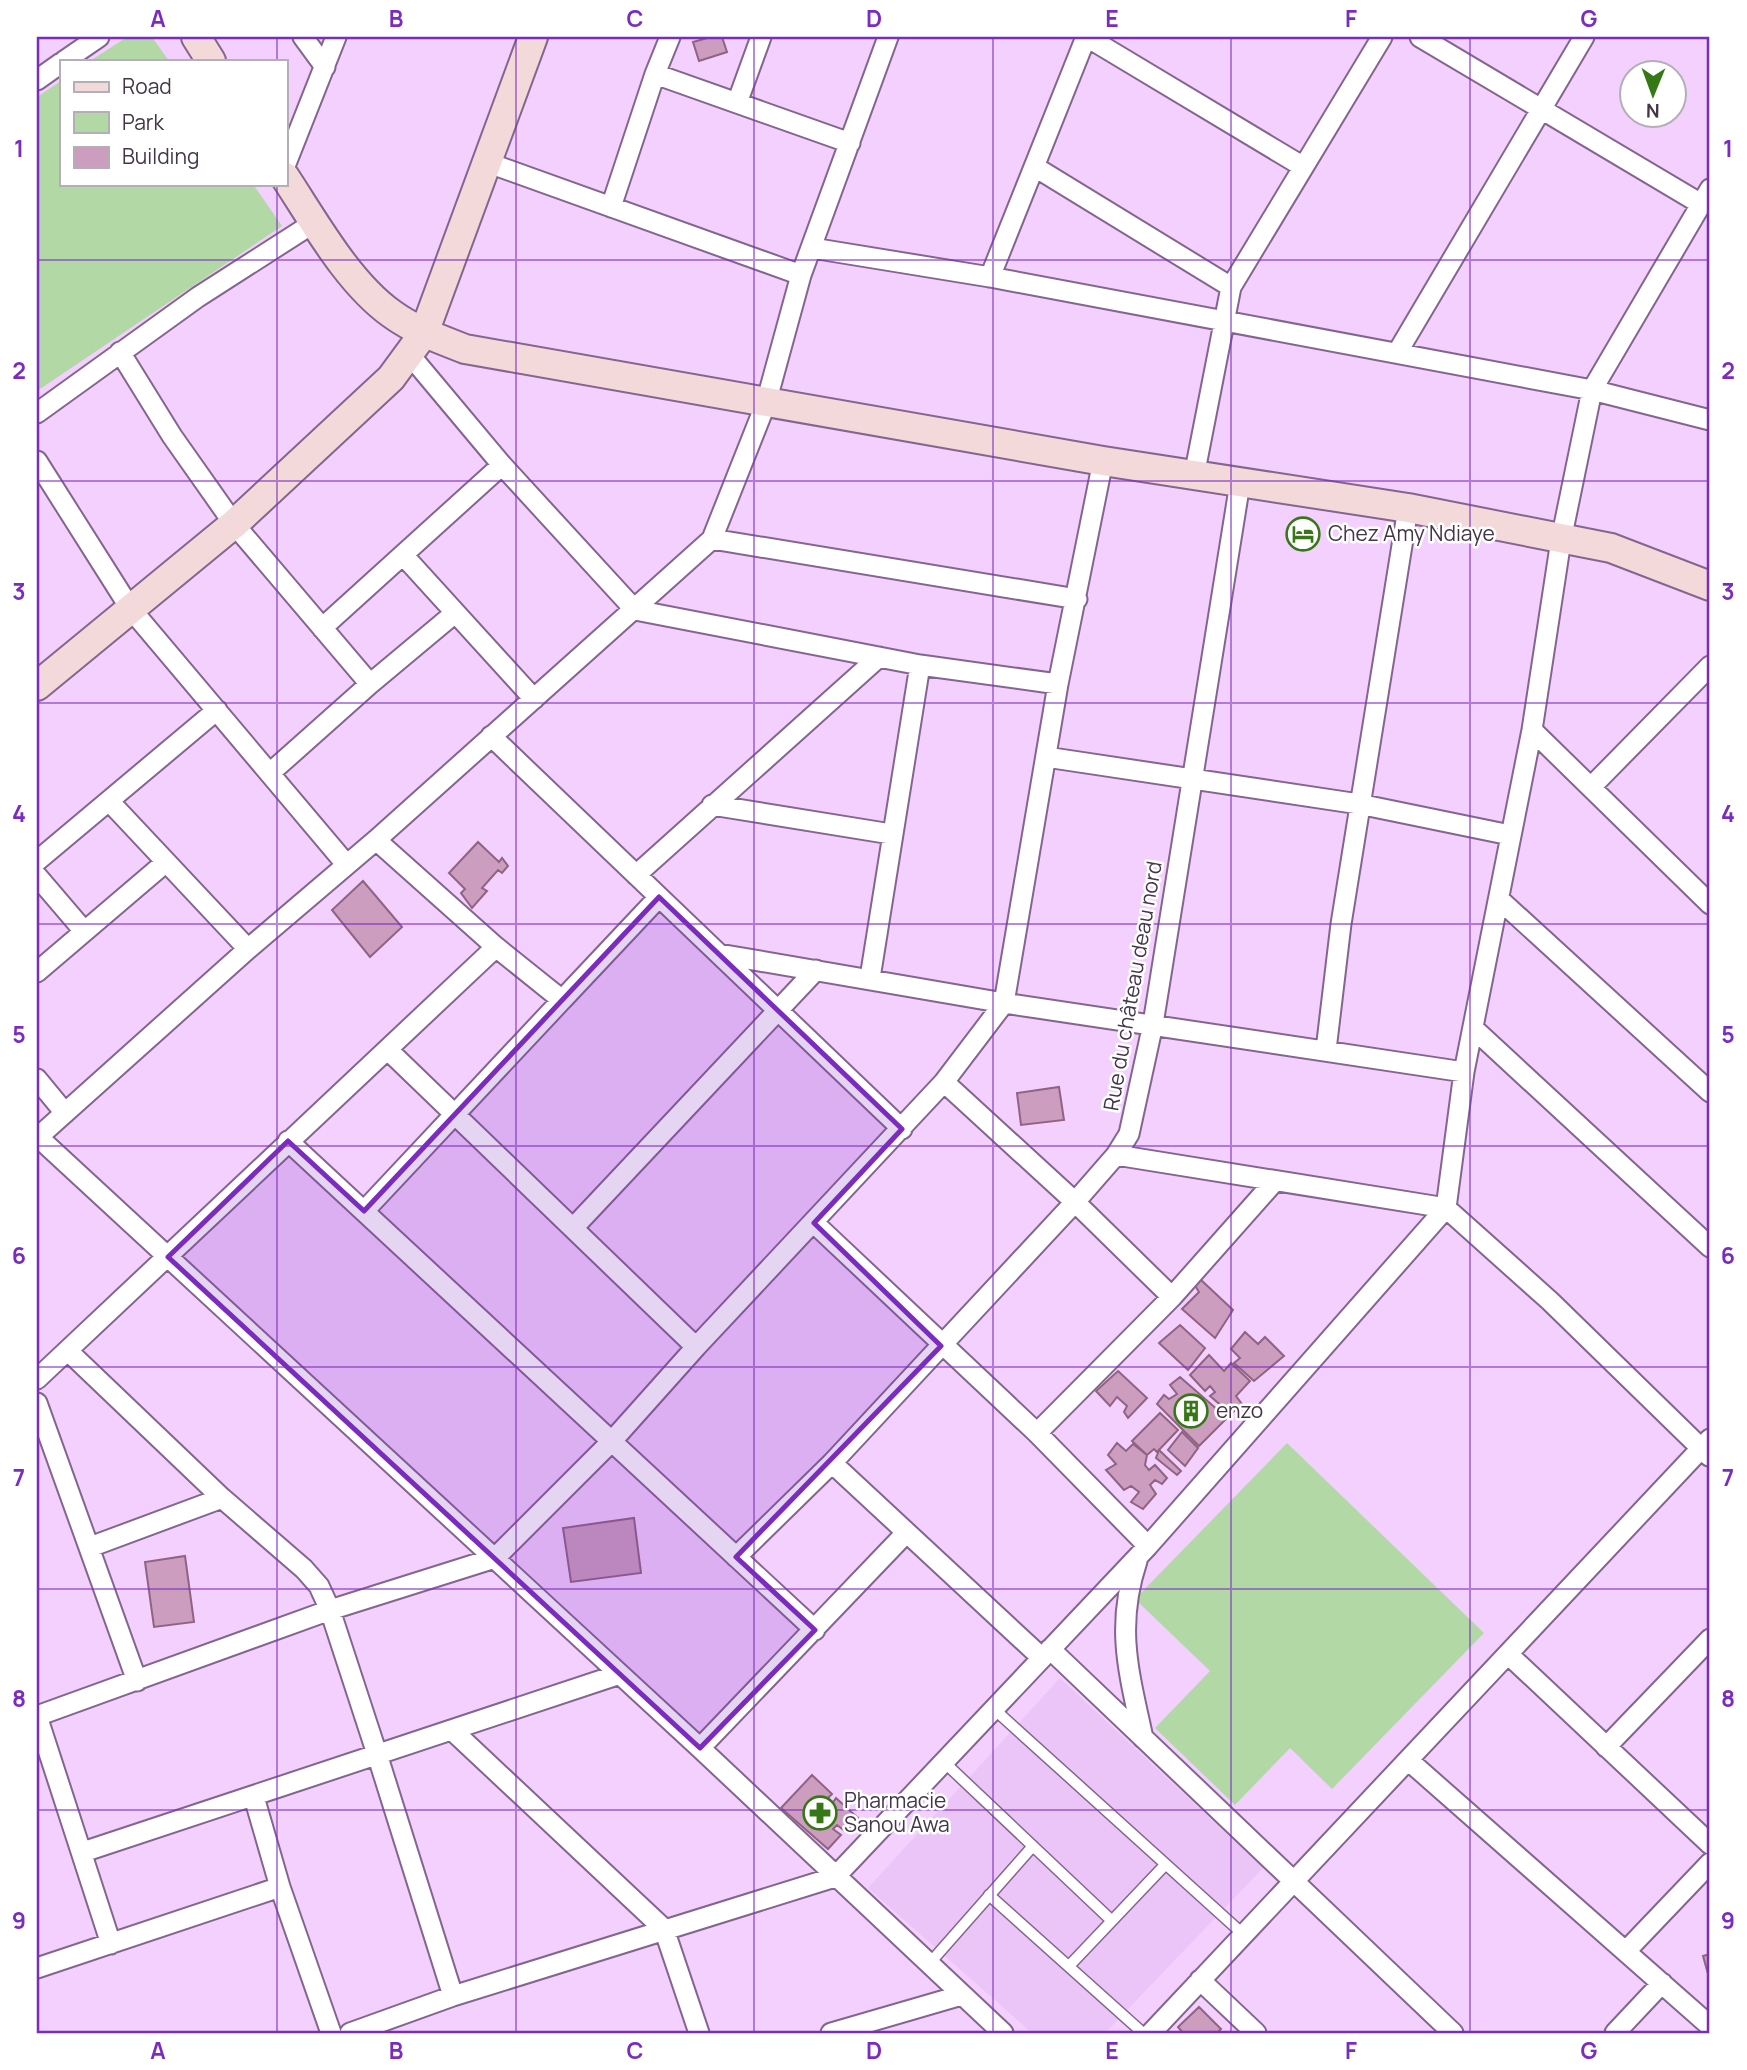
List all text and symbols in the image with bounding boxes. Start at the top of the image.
text: A [150,2,166,34]
text: B [389,2,403,34]
text: C [627,2,644,34]
text: D [866,2,882,34]
text: E [1105,2,1119,34]
text: F [1345,2,1357,34]
text: G [1581,2,1598,34]
legend [60,60,287,186]
north arrow [1618,60,1688,130]
text: Road [122,72,172,100]
text: N [1646,98,1660,124]
text: Park [122,108,164,136]
text: 1 [14,132,24,164]
text: 1 [1723,132,1733,164]
text: Building [122,142,199,170]
text: 2 [12,354,26,386]
text: 2 [1721,354,1735,386]
hotel icon: Chez Amy Ndiaye [1284,515,1322,553]
place label: Chez Amy Ndiaye [1328,519,1495,547]
text: 3 [12,575,26,607]
text: 3 [1721,575,1735,607]
text: 4 [12,797,26,829]
text: 4 [1721,797,1735,829]
street label: Rue du château deau nord [1096,859,1168,1113]
text: 5 [12,1018,26,1050]
text: 5 [1721,1018,1735,1050]
text: 6 [12,1239,26,1271]
text: 6 [1721,1239,1735,1271]
building icon: enzo [1172,1392,1210,1430]
place label: enzo [1216,1396,1263,1424]
text: 7 [13,1461,25,1493]
text: 7 [1722,1461,1734,1493]
text: 8 [12,1682,26,1714]
text: 8 [1721,1682,1735,1714]
place label: Pharmacie Sanou Awa [844,1786,950,1838]
pharmacy icon: Pharmacie Sanou Awa [801,1794,839,1832]
text: 9 [12,1904,26,1936]
text: 9 [1721,1904,1735,1936]
text: A [150,2034,166,2066]
text: B [389,2034,403,2066]
text: C [627,2034,644,2066]
text: D [866,2034,882,2066]
text: E [1105,2034,1119,2066]
text: F [1345,2034,1357,2066]
text: G [1581,2034,1598,2066]

